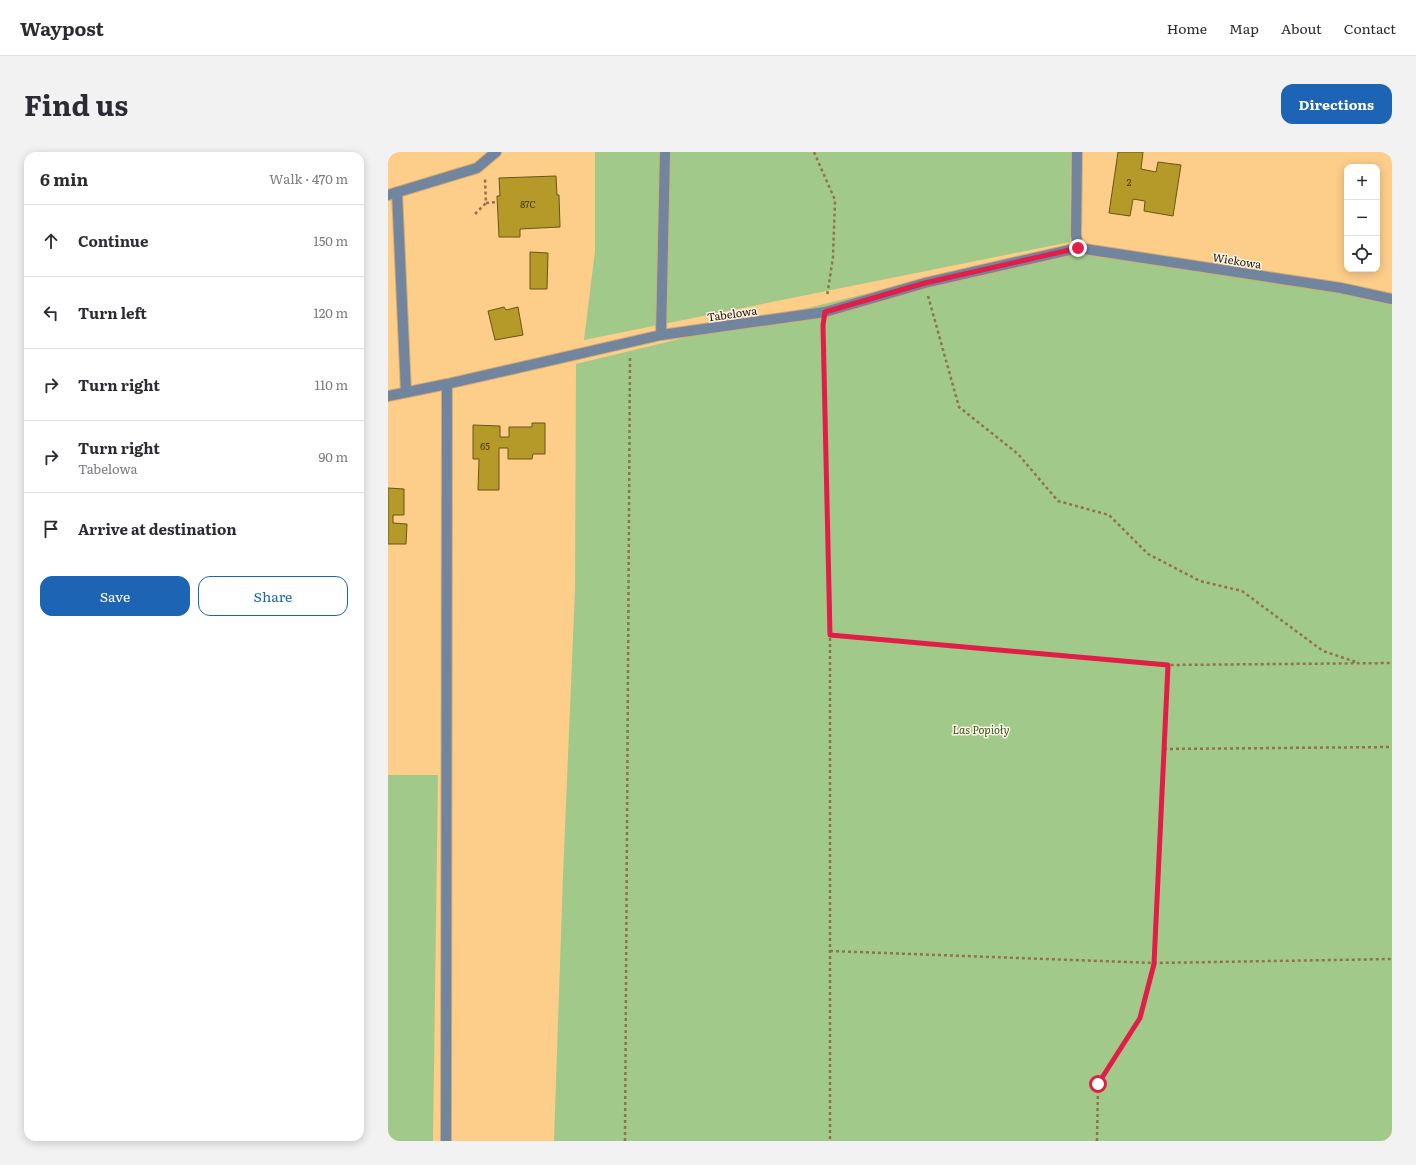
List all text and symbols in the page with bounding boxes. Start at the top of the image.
text: Waypost [20,14,104,42]
text: Home [1167,18,1207,38]
text: Map [1229,18,1259,38]
text: About [1281,18,1322,38]
text: Contact [1344,18,1396,38]
text: Find us [24,83,128,125]
button: Directions [1281,84,1392,124]
map controls [1344,164,1380,272]
button: + [1344,164,1380,200]
text: 6 min [40,166,88,191]
text: Walk · 470 m [269,169,348,188]
house number: 2 [1127,175,1132,189]
house number: 87C [520,197,536,211]
button: − [1344,200,1380,236]
text: Continue [78,229,148,252]
icon: ahead [40,230,62,252]
text: 150 m [313,231,348,250]
button: locate [1344,236,1380,272]
route end [1069,239,1087,257]
street label: Wiekowa [1211,248,1263,272]
text: Turn left [78,301,147,324]
icon: left [40,302,62,324]
street label: Tabelowa [706,302,758,324]
text: 120 m [313,303,348,322]
text: Turn right [78,373,160,396]
icon: right [40,374,62,396]
text: 110 m [315,375,348,394]
text: Turn right [78,436,160,459]
house number: 65 [480,439,490,453]
icon: right [40,446,62,468]
text: 90 m [318,447,348,466]
text: Tabelowa [78,459,138,478]
text: Arrive at destination [78,517,237,540]
icon: arrive [40,518,62,540]
button: Save [40,576,190,616]
button: Share [198,576,348,616]
park label: Las Popioły [953,721,1010,737]
route start [1089,1075,1107,1093]

